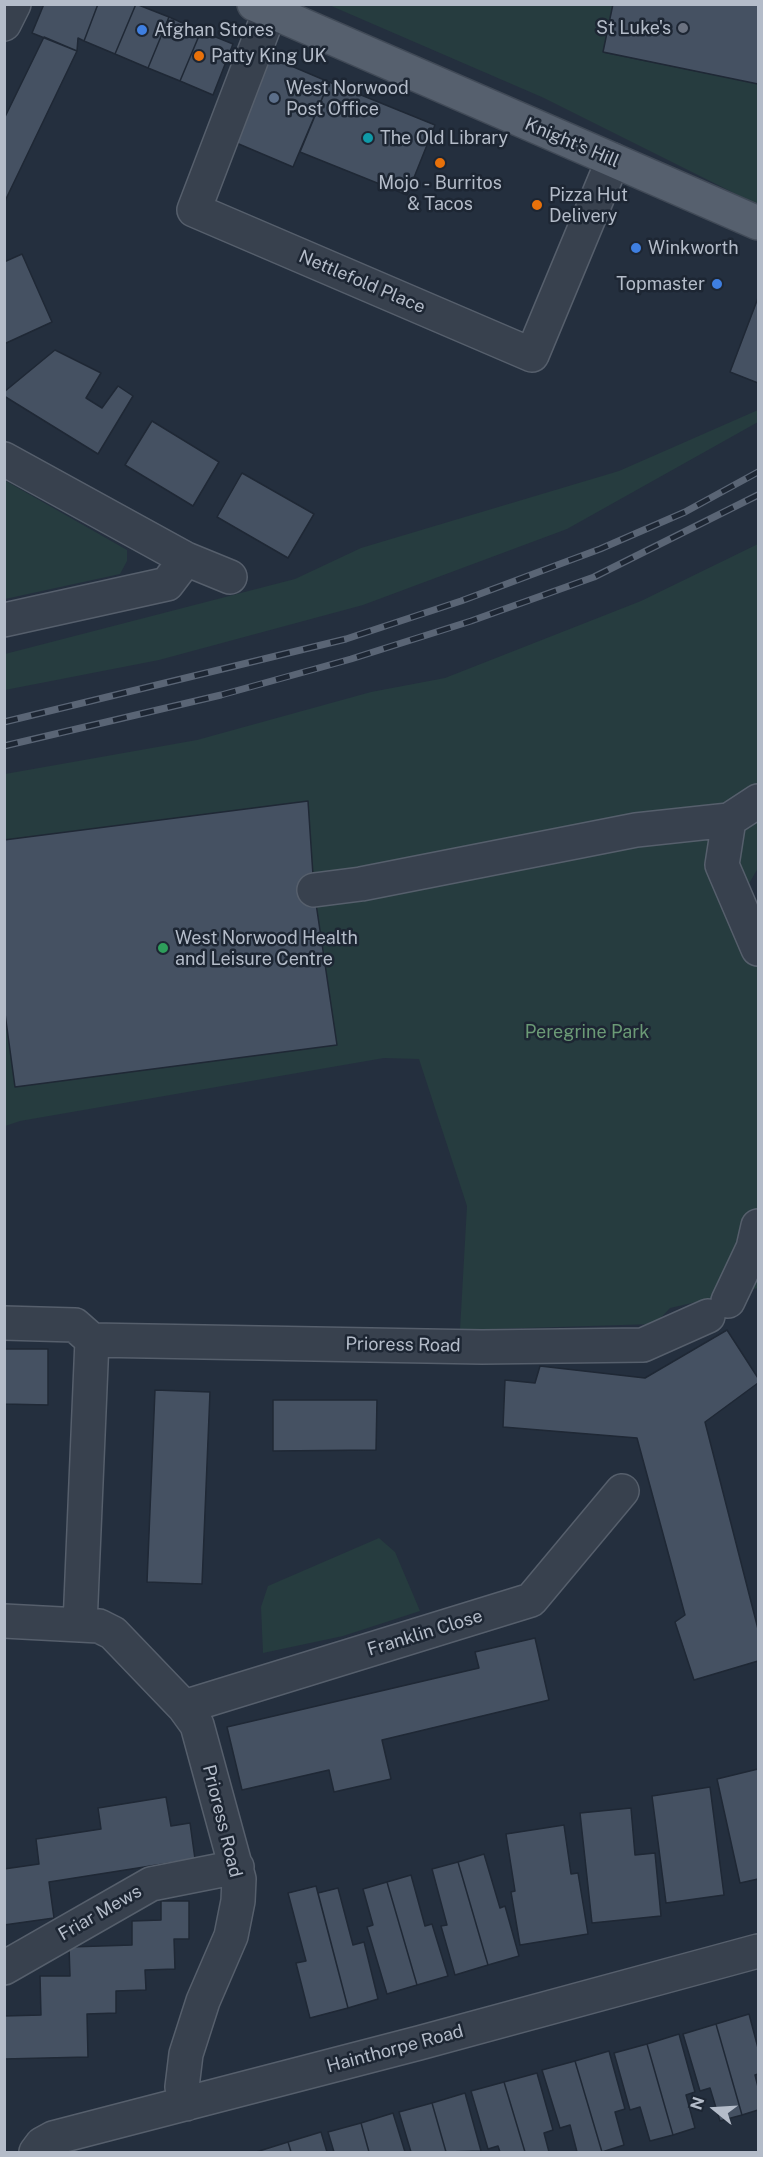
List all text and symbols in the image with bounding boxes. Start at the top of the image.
place label: St Luke's [596,17,671,39]
place label: Afghan Stores [154,19,274,41]
marker: St Luke's [676,21,690,35]
marker: Afghan Stores [135,23,149,37]
place label: Patty King UK [211,45,327,67]
marker: Patty King UK [192,49,206,63]
place label: West Norwood Post Office [286,77,409,119]
marker: West Norwood Post Office [267,91,281,105]
street label: Knight's Hill [522,113,622,173]
place label: The Old Library [380,127,508,149]
marker: The Old Library [361,131,375,145]
marker: Mojo - Burritos & Tacos [433,156,447,170]
place label: Mojo - Burritos & Tacos [378,172,502,214]
place label: Pizza Hut Delivery [549,184,628,226]
marker: Pizza Hut Delivery [530,198,544,212]
place label: Winkworth [648,237,739,259]
marker: Winkworth [629,241,643,255]
street label: Nettlefold Place [296,246,428,318]
place label: Topmaster [616,273,705,295]
marker: Topmaster [710,277,724,291]
place label: West Norwood Health and Leisure Centre [175,927,358,970]
marker: West Norwood Health and Leisure Centre [156,941,170,955]
park label: Peregrine Park [525,1021,649,1043]
street label: Prioress Road [345,1333,461,1357]
street label: Franklin Close [365,1605,485,1661]
street label: Prioress Road [198,1762,246,1880]
street label: Friar Mews [55,1881,145,1945]
street label: Hainthorpe Road [324,2020,466,2078]
north arrow [685,2079,745,2139]
text: N [686,2094,708,2112]

